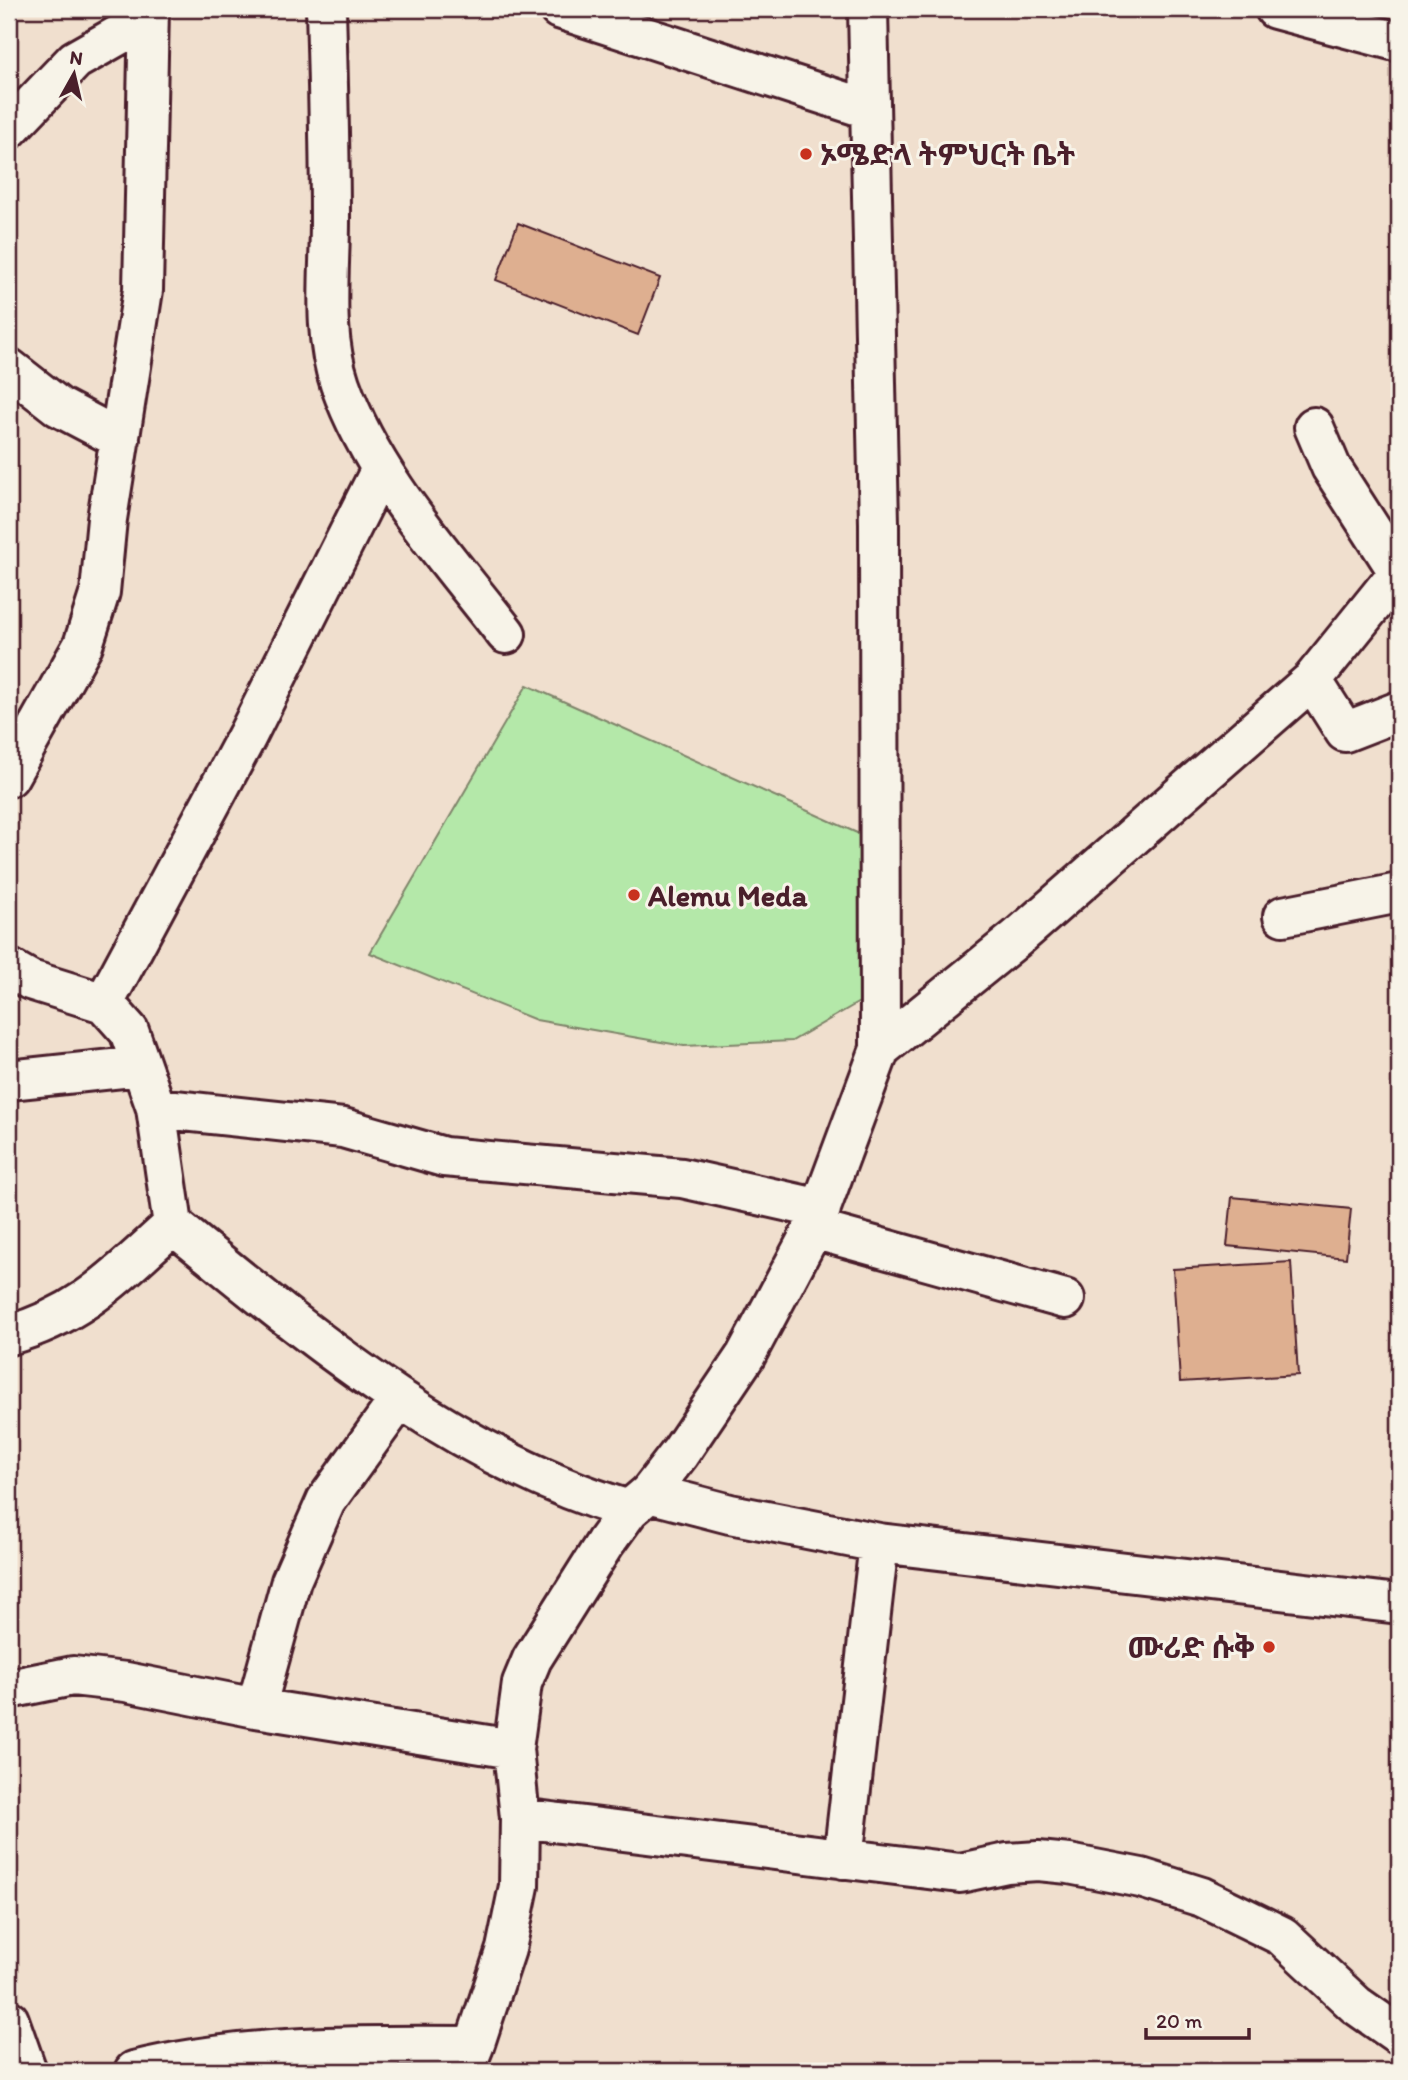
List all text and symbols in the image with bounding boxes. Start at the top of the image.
north arrow [38,38,108,108]
text: N [68,45,84,70]
place label: ኦሜድላ ትምህርት ቤት [820,136,1076,173]
marker: ኦሜድላ ትምህርት ቤት [798,146,814,162]
place label: Alemu Meda [647,877,808,914]
marker: Alemu Meda [626,887,642,903]
place label: ሙሪድ ሱቅ [1128,1629,1255,1666]
marker: ሙሪድ ሱቅ [1261,1639,1277,1655]
scale bar [1146,1996,1249,2040]
text: 20 m [1156,2008,1203,2033]

